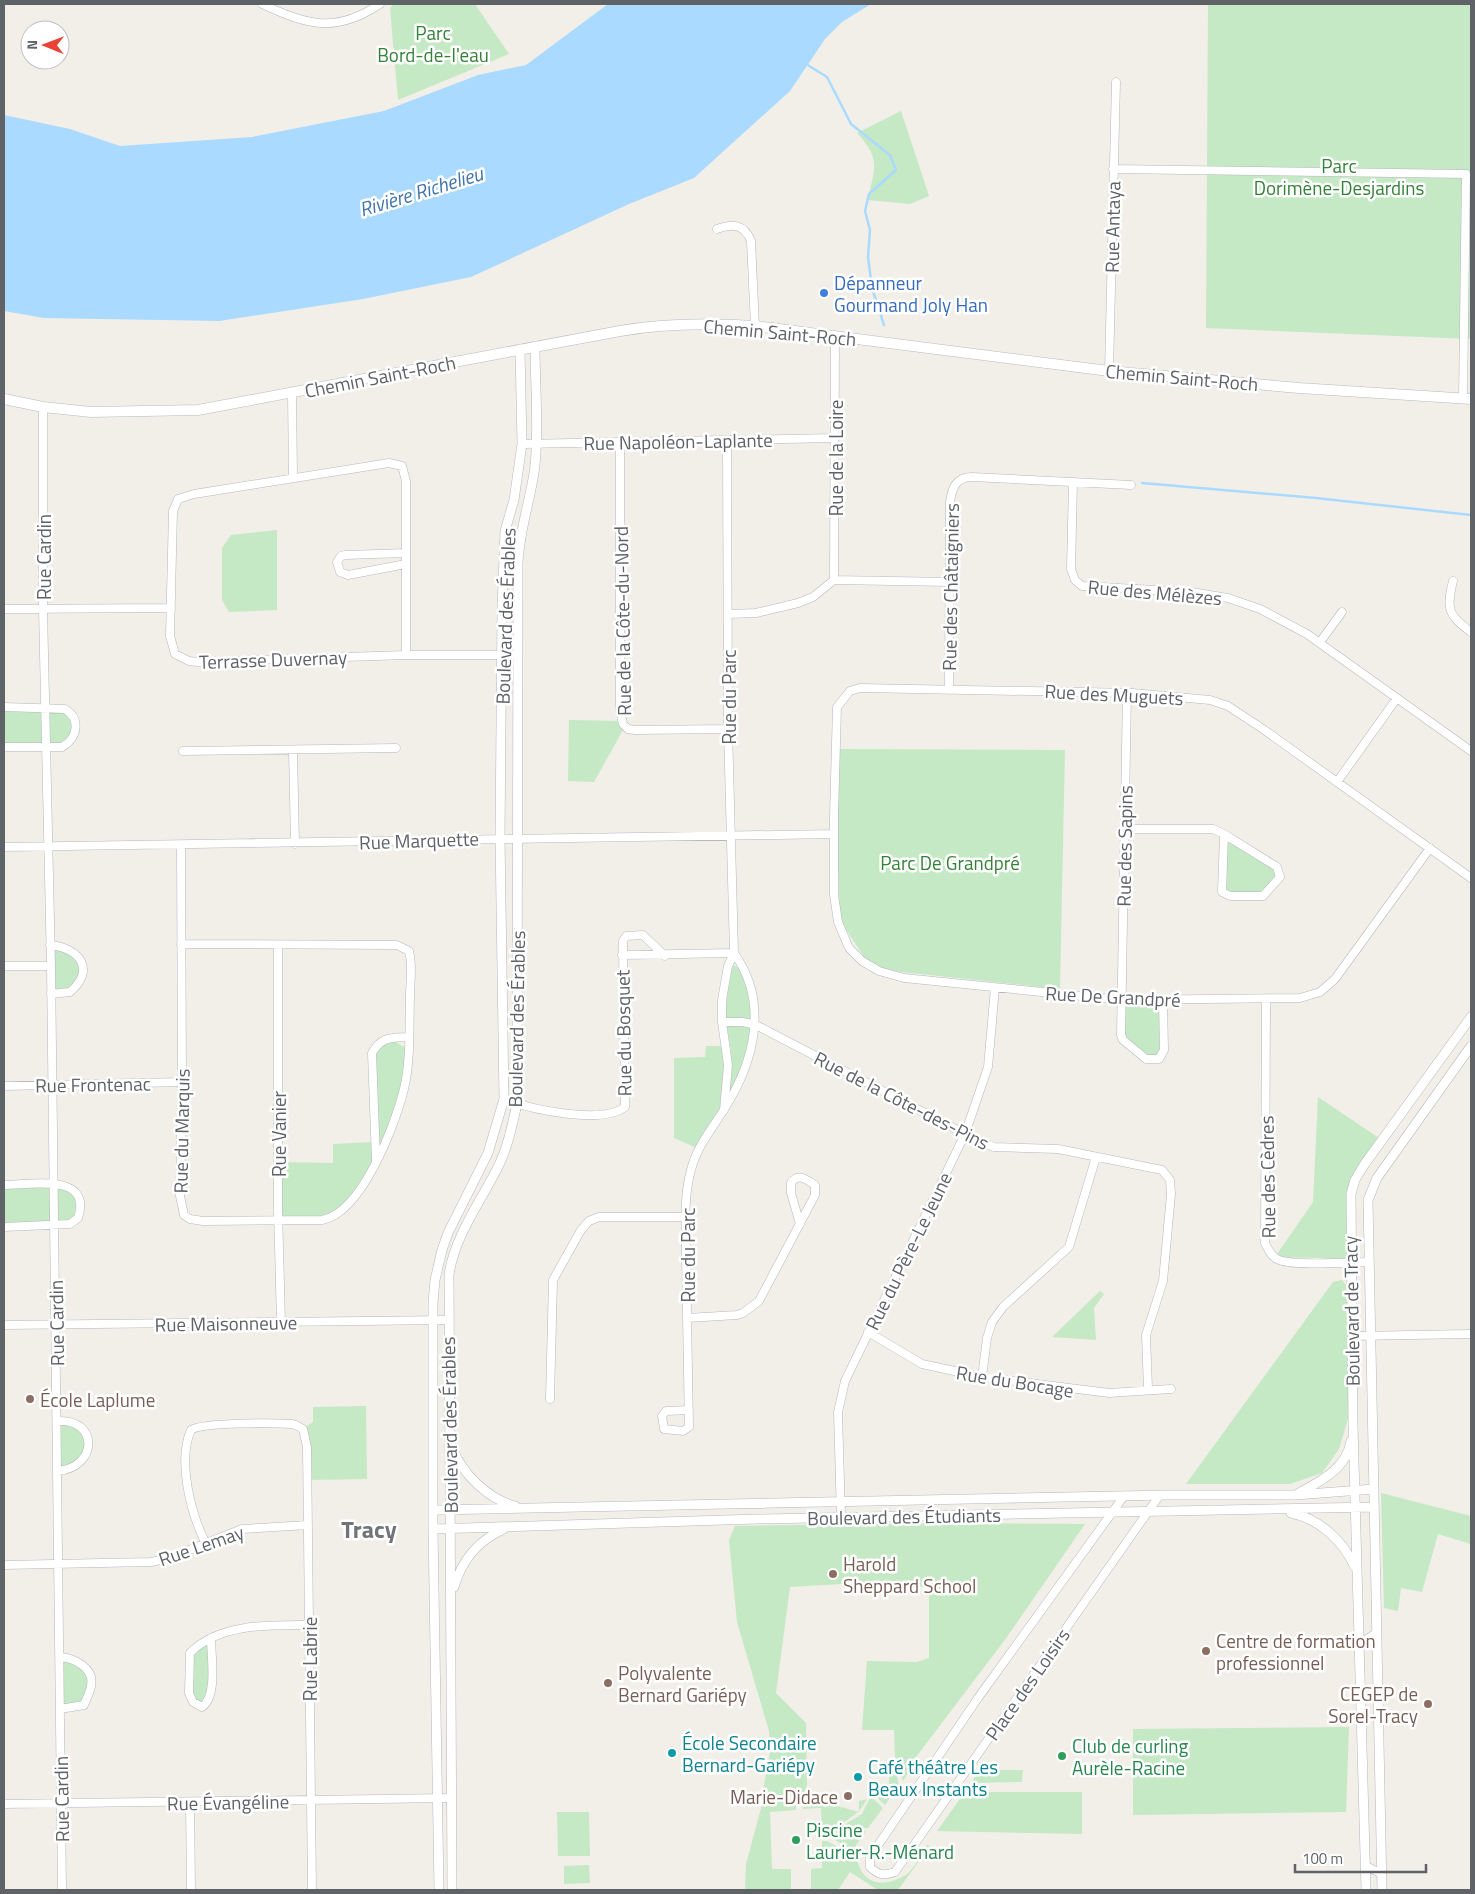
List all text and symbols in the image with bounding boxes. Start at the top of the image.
park label: Parc Bord-de-l'eau [377,18,489,69]
north arrow [20,20,70,70]
text: N [21,40,42,50]
park label: Parc Dorimène-Desjardins [1254,151,1424,202]
water label: Rivière Richelieu [355,157,488,225]
street label: Rue Antaya [1097,180,1127,273]
place label: Dépanneur Gourmand Joly Han [834,268,988,319]
marker: Dépanneur Gourmand Joly Han [818,287,830,299]
street label: Chemin Saint-Roch [702,311,858,353]
street label: Chemin Saint-Roch [302,347,458,405]
street label: Chemin Saint-Roch [1104,356,1260,398]
street label: Rue de la Loire [821,400,850,516]
street label: Rue Napoléon-Laplante [583,425,773,457]
street label: Rue des Châtaigniers [934,503,966,671]
street label: Rue Cardin [29,514,58,600]
street label: Rue de la Côte-du-Nord [606,526,638,716]
street label: Boulevard des Érables [487,527,523,705]
street label: Rue des Mélèzes [1087,572,1223,612]
street label: Terrasse Duvernay [198,642,348,676]
street label: Rue du Parc [714,649,743,745]
street label: Rue des Muguets [1044,676,1184,712]
street label: Rue des Sapins [1108,785,1140,907]
street label: Rue Marquette [359,823,479,857]
park label: Parc De Grandpré [880,848,1020,877]
street label: Boulevard des Érables [500,930,532,1108]
street label: Rue du Bosquet [607,969,639,1097]
street label: Rue De Grandpré [1045,978,1181,1014]
street label: Rue de la Côte-des-Pins [809,1043,995,1157]
street label: Rue Frontenac [35,1068,151,1100]
street label: Rue du Marquis [165,1068,197,1194]
street label: Rue Vanier [264,1091,293,1177]
street label: Rue des Cèdres [1251,1115,1283,1239]
street label: Rue du Père-Le Jeune [857,1167,959,1335]
street label: Rue du Parc [673,1207,702,1303]
street label: Boulevard de Tracy [1335,1236,1367,1386]
street label: Rue Cardin [41,1280,71,1366]
street label: Rue Maisonneuve [154,1307,298,1339]
street label: Boulevard des Érables [433,1336,465,1514]
street label: Rue du Bocage [954,1357,1076,1405]
place label: École Laplume [40,1385,155,1414]
marker: École Laplume [24,1393,36,1405]
street label: Boulevard des Étudiants [807,1500,1001,1532]
district label: Tracy [341,1511,397,1547]
street label: Rue Lemay [154,1517,248,1573]
place label: Harold Sheppard School [843,1549,976,1600]
marker: Harold Sheppard School [827,1568,839,1580]
street label: Rue Labrie [295,1617,324,1701]
street label: Place des Loisirs [977,1622,1077,1746]
place label: Centre de formation professionnel [1216,1626,1376,1677]
marker: Centre de formation professionnel [1200,1645,1212,1657]
place label: Polyvalente Bernard Gariépy [618,1658,747,1709]
marker: Polyvalente Bernard Gariépy [602,1677,614,1689]
place label: CEGEP de Sorel-Tracy [1328,1679,1418,1730]
marker: CEGEP de Sorel-Tracy [1422,1698,1434,1710]
place label: École Secondaire Bernard-Gariépy [682,1728,817,1779]
place label: Club de curling Aurèle-Racine [1072,1731,1189,1782]
marker: École Secondaire Bernard-Gariépy [666,1747,678,1759]
marker: Club de curling Aurèle-Racine [1056,1750,1068,1762]
place label: Café théâtre Les Beaux Instants [868,1752,998,1803]
street label: Rue Cardin [46,1756,76,1842]
marker: Café théâtre Les Beaux Instants [852,1771,864,1783]
place label: Marie-Didace [730,1782,838,1811]
street label: Rue Évangéline [167,1786,289,1818]
marker: Marie-Didace [842,1790,854,1802]
place label: Piscine Laurier-R.-Ménard [806,1815,954,1866]
marker: Piscine Laurier-R.-Ménard [790,1834,802,1846]
scale bar [1295,1842,1426,1874]
text: 100 m [1302,1847,1343,1870]

